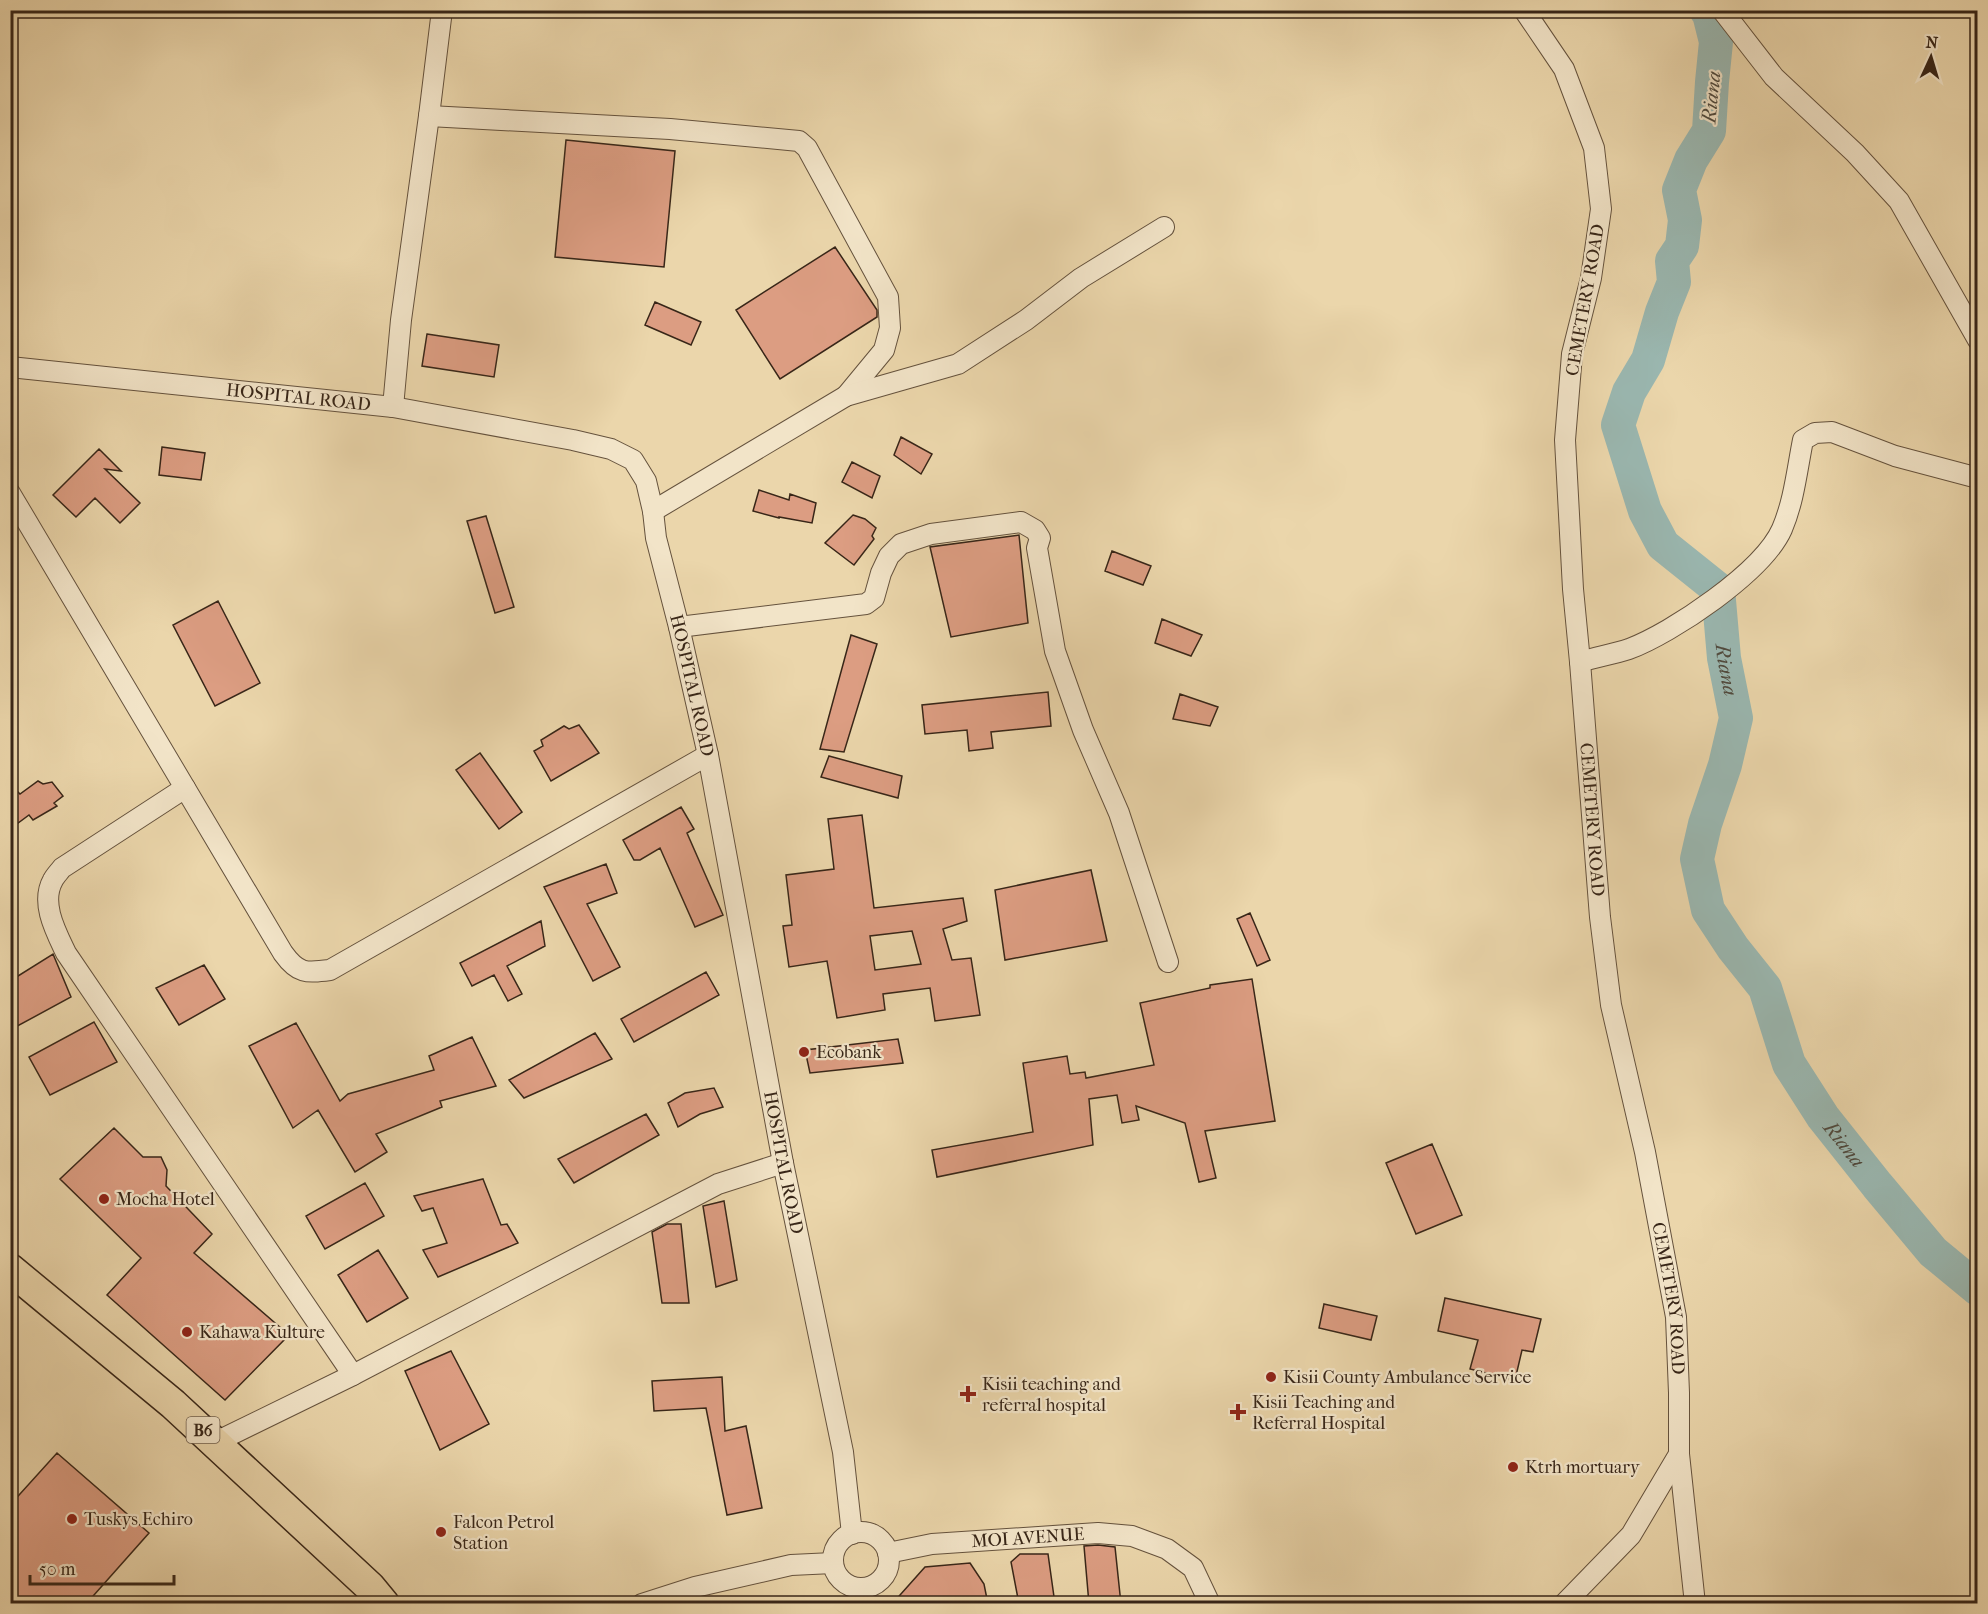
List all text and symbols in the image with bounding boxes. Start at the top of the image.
north arrow [1901,27,1961,87]
text: N [1925,33,1940,52]
water label: Riana [1697,70,1726,126]
street label: CEMETERY ROAD [1562,223,1609,378]
street label: HOSPITAL ROAD [225,380,372,416]
street label: HOSPITAL ROAD [665,612,718,759]
water label: Riana [1711,641,1742,698]
street label: CEMETERY ROAD [1575,742,1608,897]
place label: Ecobank [816,1042,882,1063]
marker: Ecobank [797,1045,811,1059]
street label: HOSPITAL ROAD [759,1089,807,1236]
water label: Riana [1818,1115,1869,1172]
place label: Mocha Hotel [116,1189,215,1210]
marker: Mocha Hotel [97,1192,111,1206]
street label: CEMETERY ROAD [1647,1221,1688,1375]
place label: Kahawa Kulture [199,1322,325,1343]
marker: Kahawa Kulture [180,1325,194,1339]
place label: Kisii County Ambulance Service [1283,1367,1531,1388]
marker: Kisii County Ambulance Service [1264,1370,1278,1384]
place label: Kisii teaching and referral hospital [982,1374,1121,1416]
marker: Kisii teaching and referral hospital [959,1385,977,1403]
place label: Kisii Teaching and Referral Hospital [1252,1392,1395,1434]
marker: Kisii Teaching and Referral Hospital [1229,1403,1247,1421]
road number: B6 [186,1417,220,1443]
place label: Ktrh mortuary [1525,1457,1641,1478]
marker: Ktrh mortuary [1506,1460,1520,1474]
place label: Tuskys Echiro [84,1509,193,1530]
marker: Tuskys Echiro [65,1512,79,1526]
place label: Falcon Petrol Station [453,1512,554,1554]
street label: MOI AVENUE [971,1524,1085,1552]
marker: Falcon Petrol Station [434,1525,448,1539]
scale bar [30,1548,174,1586]
text: 50 m [39,1559,76,1580]

